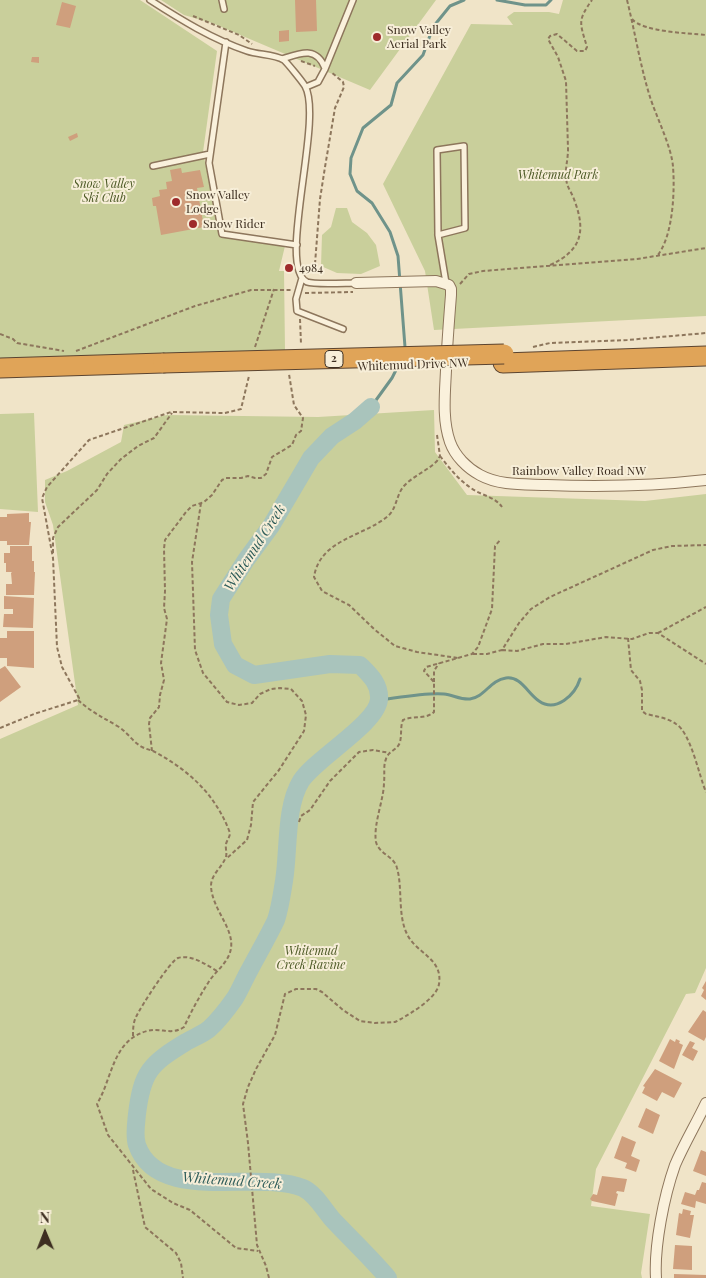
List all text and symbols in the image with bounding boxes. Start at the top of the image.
place label: Snow Valley Aerial Park [387,23,451,51]
marker: Snow Valley Aerial Park [371,31,383,43]
park label: Whitemud Park [518,168,598,182]
park label: Snow Valley Ski Club [73,177,135,205]
place label: Snow Valley Lodge [186,188,250,216]
marker: Snow Valley Lodge [170,196,182,208]
place label: Snow Rider [203,217,265,231]
marker: Snow Rider [187,218,199,230]
place label: 4984 [299,261,323,275]
marker: 4984 [283,262,295,274]
road number: 2 [325,350,343,368]
street label: Whitemud Drive NW [357,356,469,374]
street label: Rainbow Valley Road NW [512,464,646,478]
water label: Whitemud Creek [221,502,289,594]
park label: Whitemud Creek Ravine [277,944,345,972]
water label: Whitemud Creek [182,1169,282,1193]
north arrow [20,1208,70,1258]
text: N [40,1208,50,1227]

